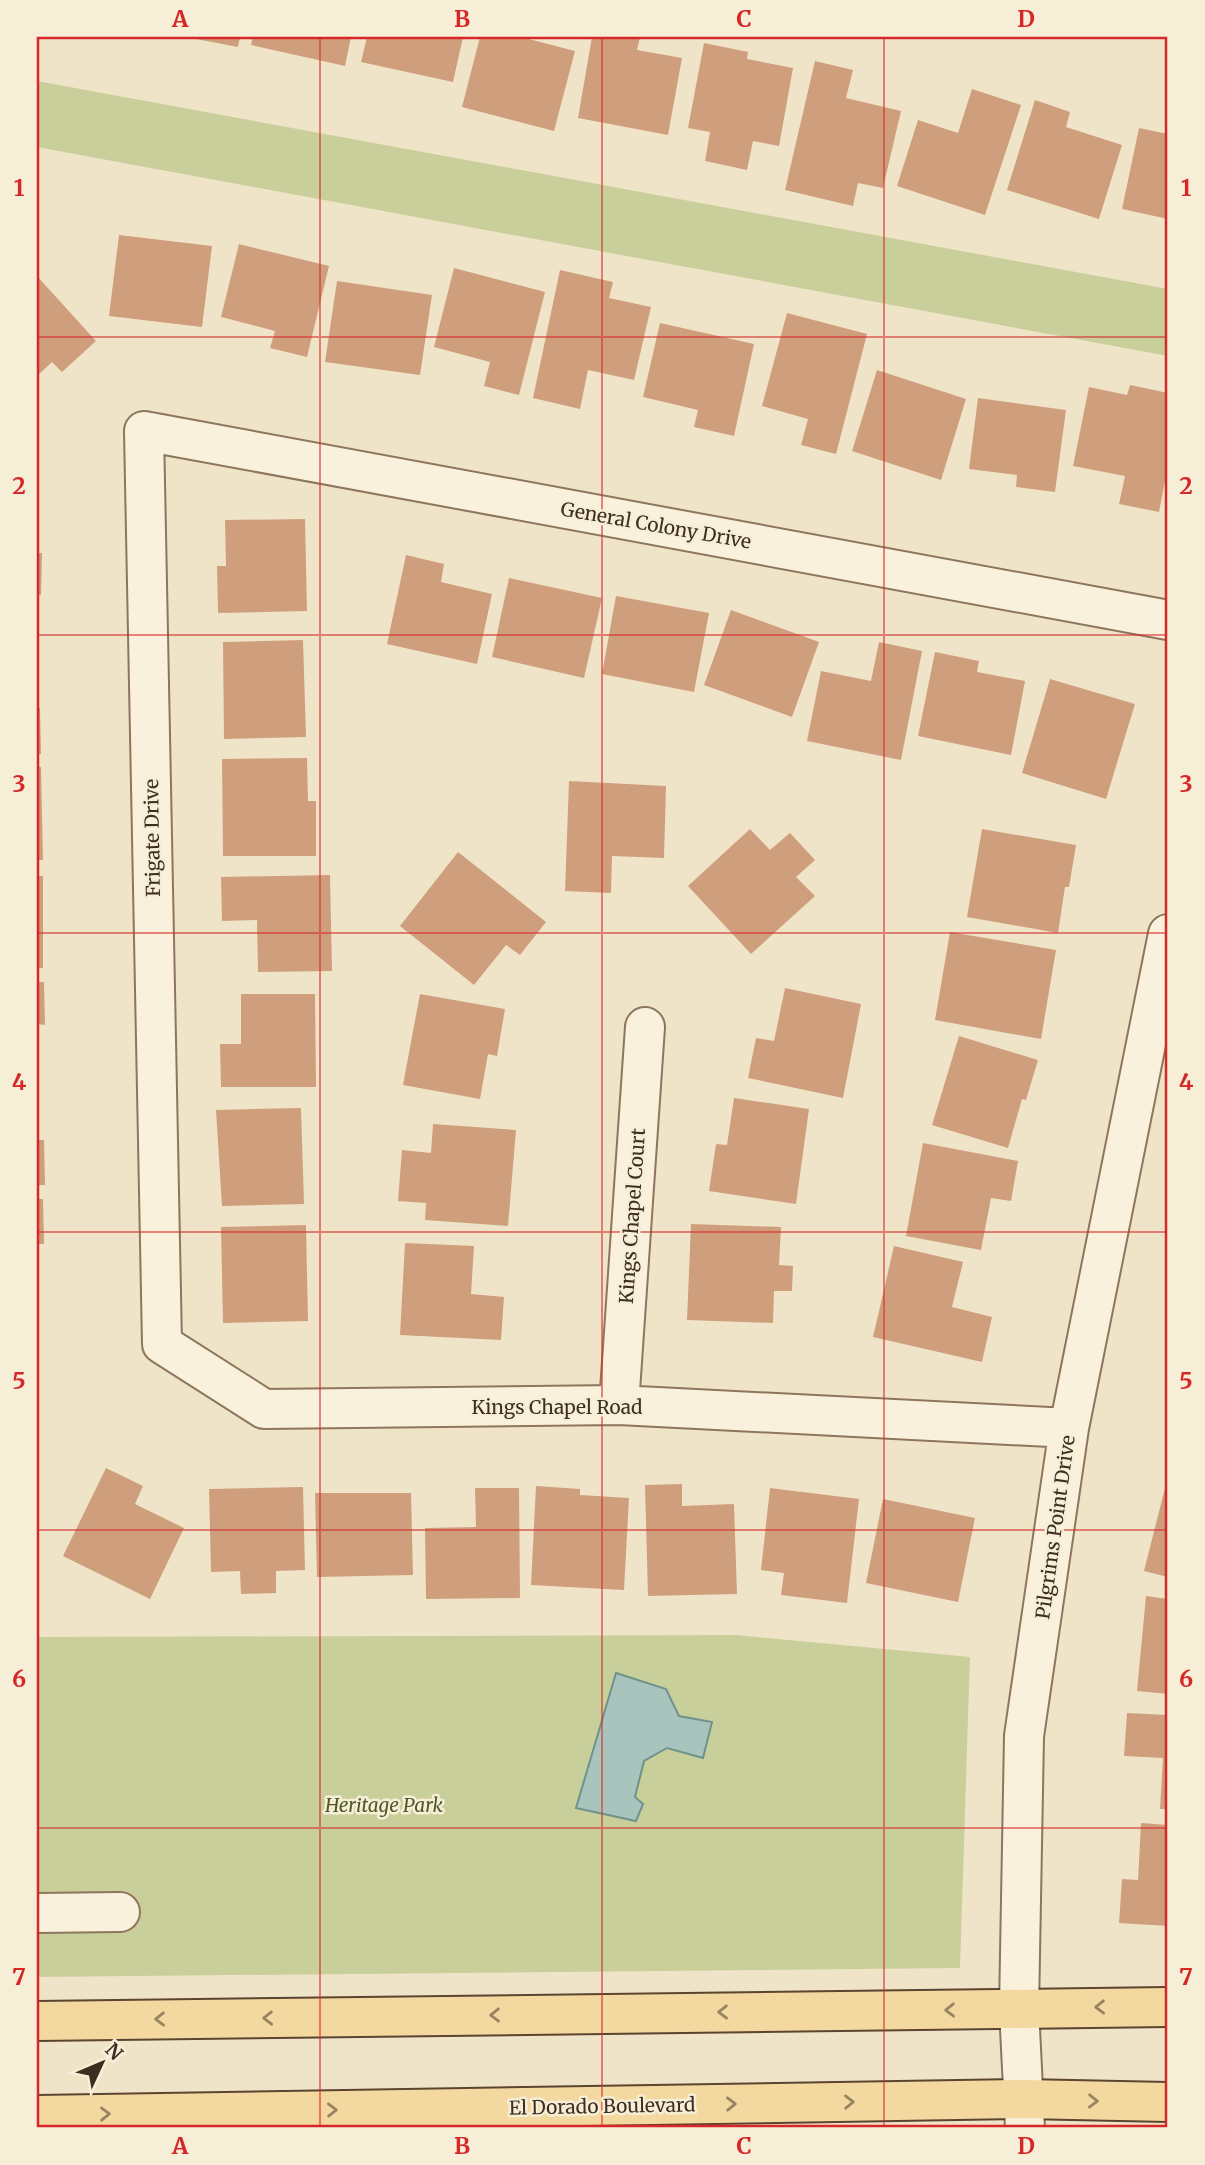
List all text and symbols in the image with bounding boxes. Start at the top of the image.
text: A [171,4,189,33]
text: B [454,4,470,33]
text: C [736,4,752,33]
text: D [1017,4,1035,33]
text: 1 [14,173,25,202]
text: 1 [1181,173,1192,202]
text: 2 [12,471,26,500]
text: 2 [1179,471,1193,500]
street label: General Colony Drive [559,496,753,554]
text: 3 [12,769,26,798]
text: 3 [1179,769,1193,798]
street label: Frigate Drive [139,779,165,897]
text: 4 [12,1067,27,1096]
text: 4 [1179,1067,1194,1096]
street label: Kings Chapel Court [614,1127,650,1305]
text: 5 [12,1366,26,1395]
text: 5 [1179,1366,1193,1395]
street label: Kings Chapel Road [471,1395,643,1419]
street label: Pilgrims Point Drive [1030,1433,1080,1621]
text: 6 [12,1664,26,1693]
text: 6 [1179,1664,1193,1693]
park label: Heritage Park [324,1793,444,1817]
text: 7 [12,1962,26,1991]
text: 7 [1179,1962,1193,1991]
one-way arrow [1094,2000,1105,2015]
one-way arrow [945,2002,955,2018]
one-way arrow [717,2005,728,2020]
one-way arrow [490,2007,500,2023]
one-way arrow [262,2010,273,2026]
one-way arrow [154,2011,165,2027]
north arrow [66,2028,136,2098]
text: N [100,2037,128,2065]
street label: El Dorado Boulevard [509,2092,695,2120]
one-way arrow [1087,2093,1098,2108]
one-way arrow [844,2094,855,2110]
one-way arrow [727,2096,737,2112]
one-way arrow [328,2102,338,2118]
one-way arrow [100,2106,111,2121]
text: A [171,2131,189,2160]
text: B [454,2131,470,2160]
text: C [736,2131,752,2160]
text: D [1017,2131,1035,2160]

